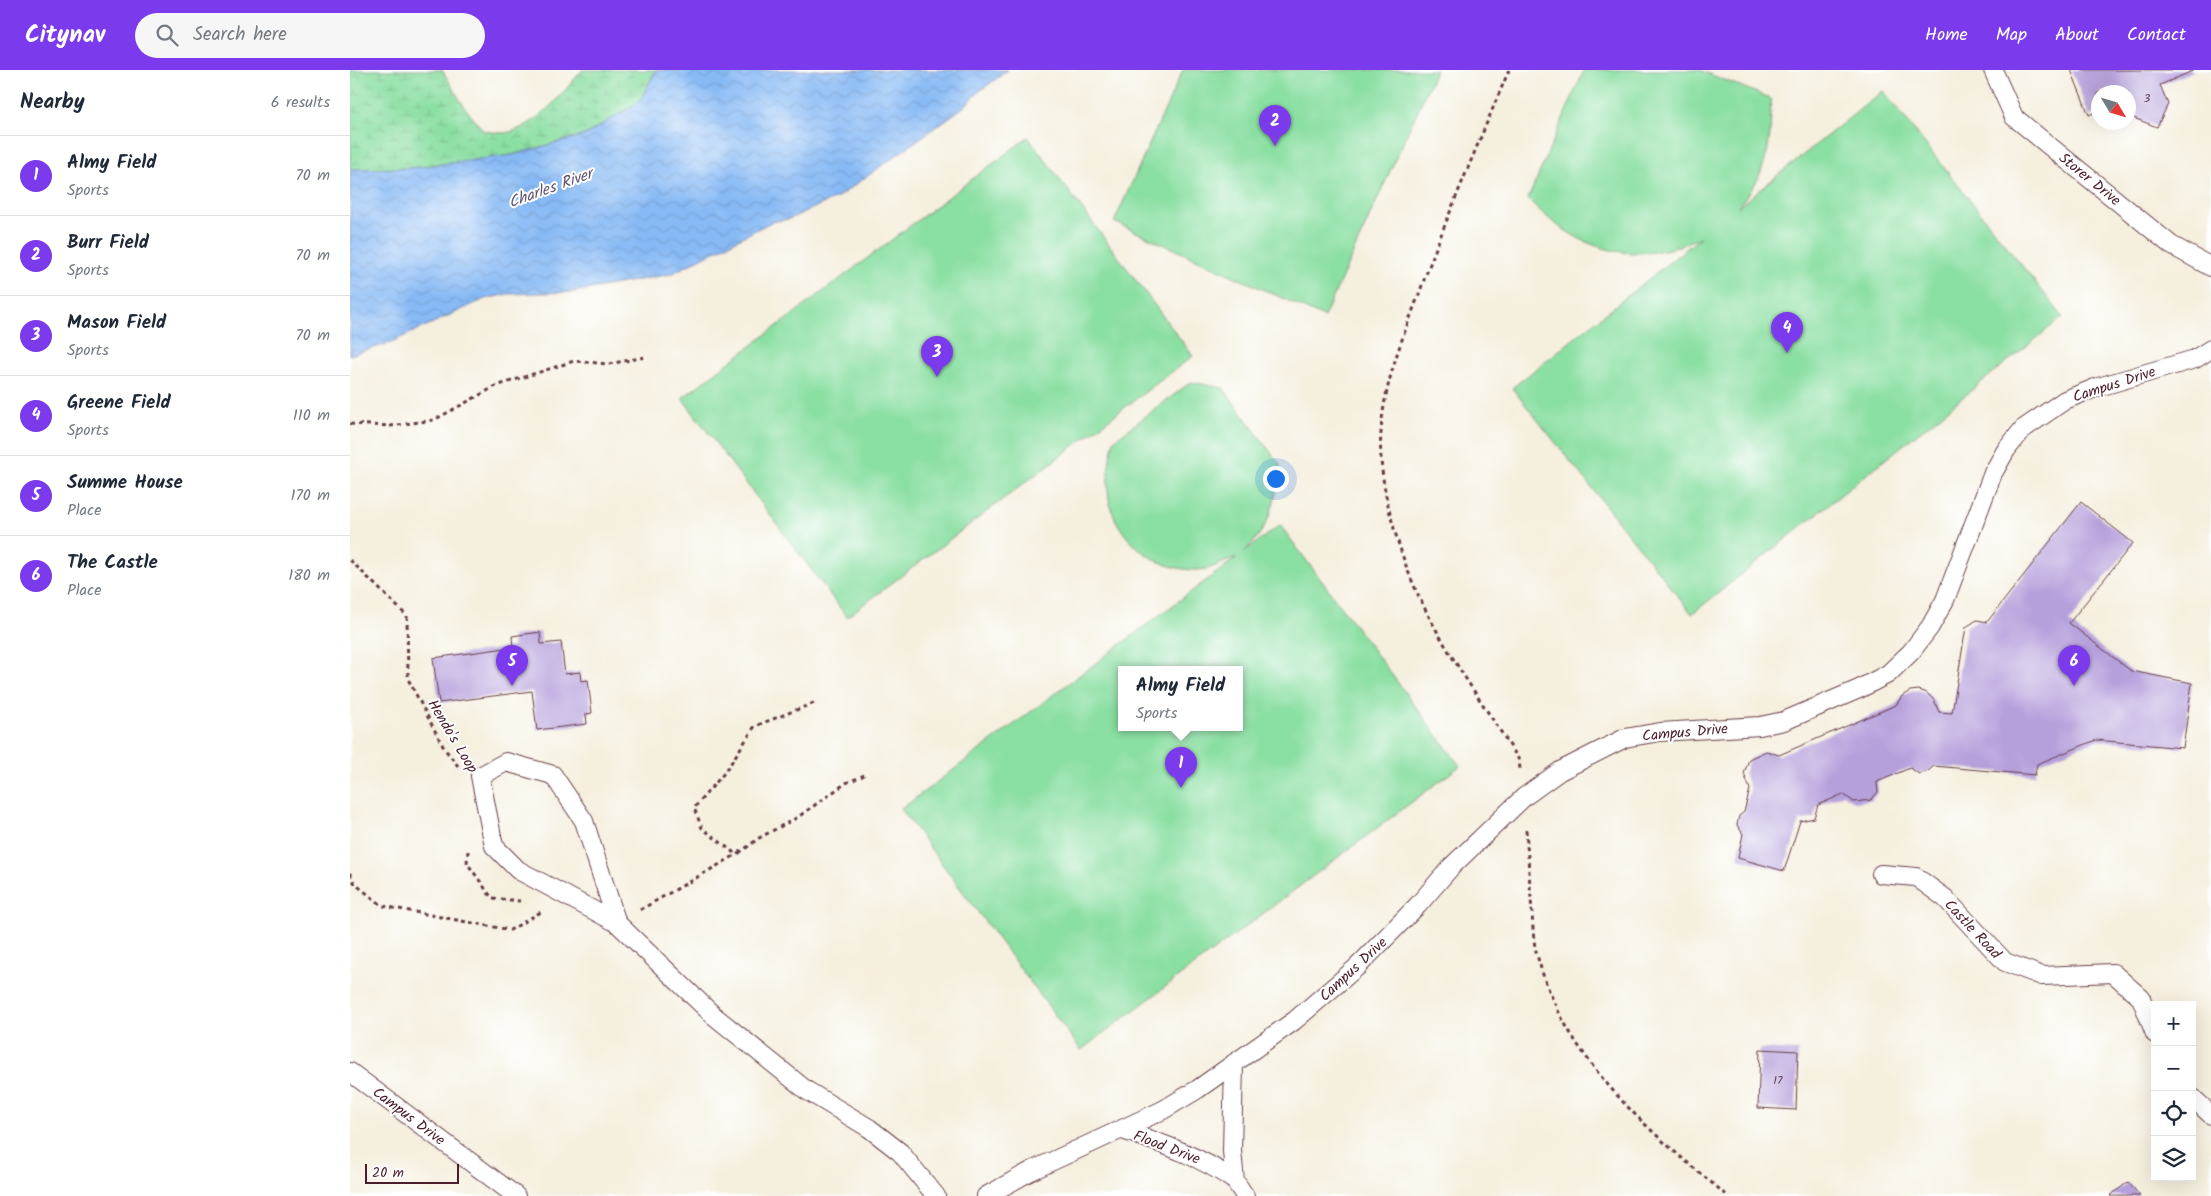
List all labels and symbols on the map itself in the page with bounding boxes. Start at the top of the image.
north arrow [2091,85,2136,130]
house number: 3 [2144,89,2151,108]
pin: 2 [1259,105,1291,146]
street label: Storer Drive [2053,147,2126,213]
water label: Charles River [505,160,599,215]
pin: 4 [1771,312,1803,353]
pin: 3 [921,336,953,377]
street label: Campus Drive [2070,360,2159,410]
your location [1263,466,1289,492]
pin: 5 [496,645,528,686]
pin: 6 [2058,645,2090,686]
street label: Hendo's Loop [421,695,484,778]
street label: Campus Drive [1641,717,1729,749]
pin: 1 [1165,747,1197,788]
street label: Castle Road [1938,894,2007,966]
street label: Campus Drive [1314,931,1394,1008]
house number: 17 [1773,1071,1783,1090]
street label: Campus Drive [367,1081,450,1152]
street label: Flood Drive [1130,1124,1204,1172]
scale bar [365,1161,459,1184]

